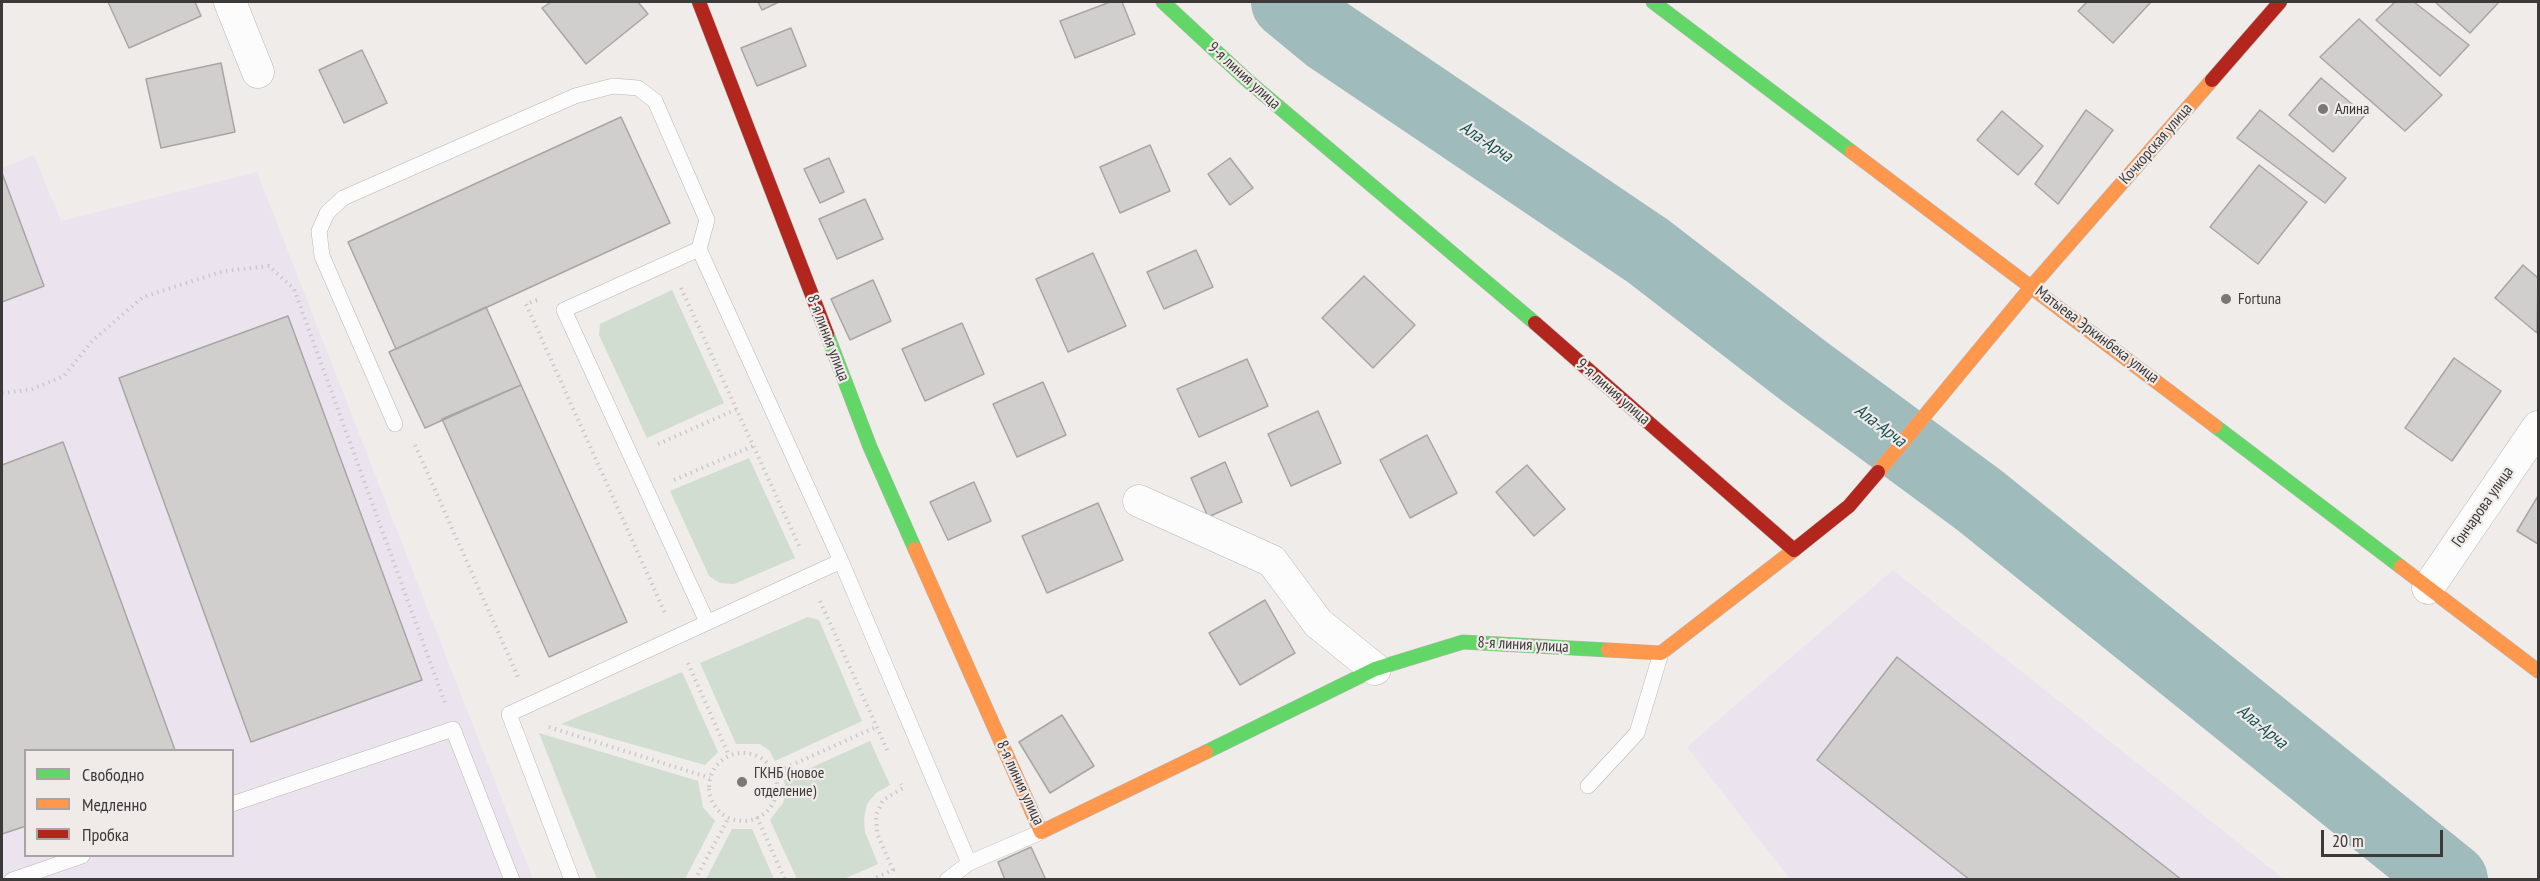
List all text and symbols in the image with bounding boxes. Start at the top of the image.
street label: 9-я линия улица [1204,38,1284,114]
place label: Алина [2335,99,2369,119]
street label: Кочкорская улица [2116,100,2196,188]
marker: Алина [2316,102,2330,116]
water label: Ала-Арча [1456,117,1516,167]
street label: Матыева Эркинбека улица [2031,282,2163,388]
place label: Fortuna [2238,289,2281,309]
street label: 8-я линия улица [803,292,853,384]
marker: Fortuna [2219,292,2233,306]
street label: 9-я линия улица [1572,355,1654,429]
water label: Ала-Арча [1850,400,1910,452]
street label: Гончарова улица [2448,463,2518,551]
street label: 8-я линия улица [1477,633,1569,657]
water label: Ала-Арча [2233,700,2291,754]
street label: 8-я линия улица [992,738,1048,828]
legend [24,749,234,857]
text: Свободно [82,763,144,786]
place label: ГКНБ (новое отделение) [754,763,824,801]
marker: ГКНБ (новое отделение) [735,775,749,789]
text: Медленно [82,793,147,816]
scale bar [2324,818,2446,856]
text: Пробка [82,823,129,846]
text: 20 m [2332,829,2364,852]

